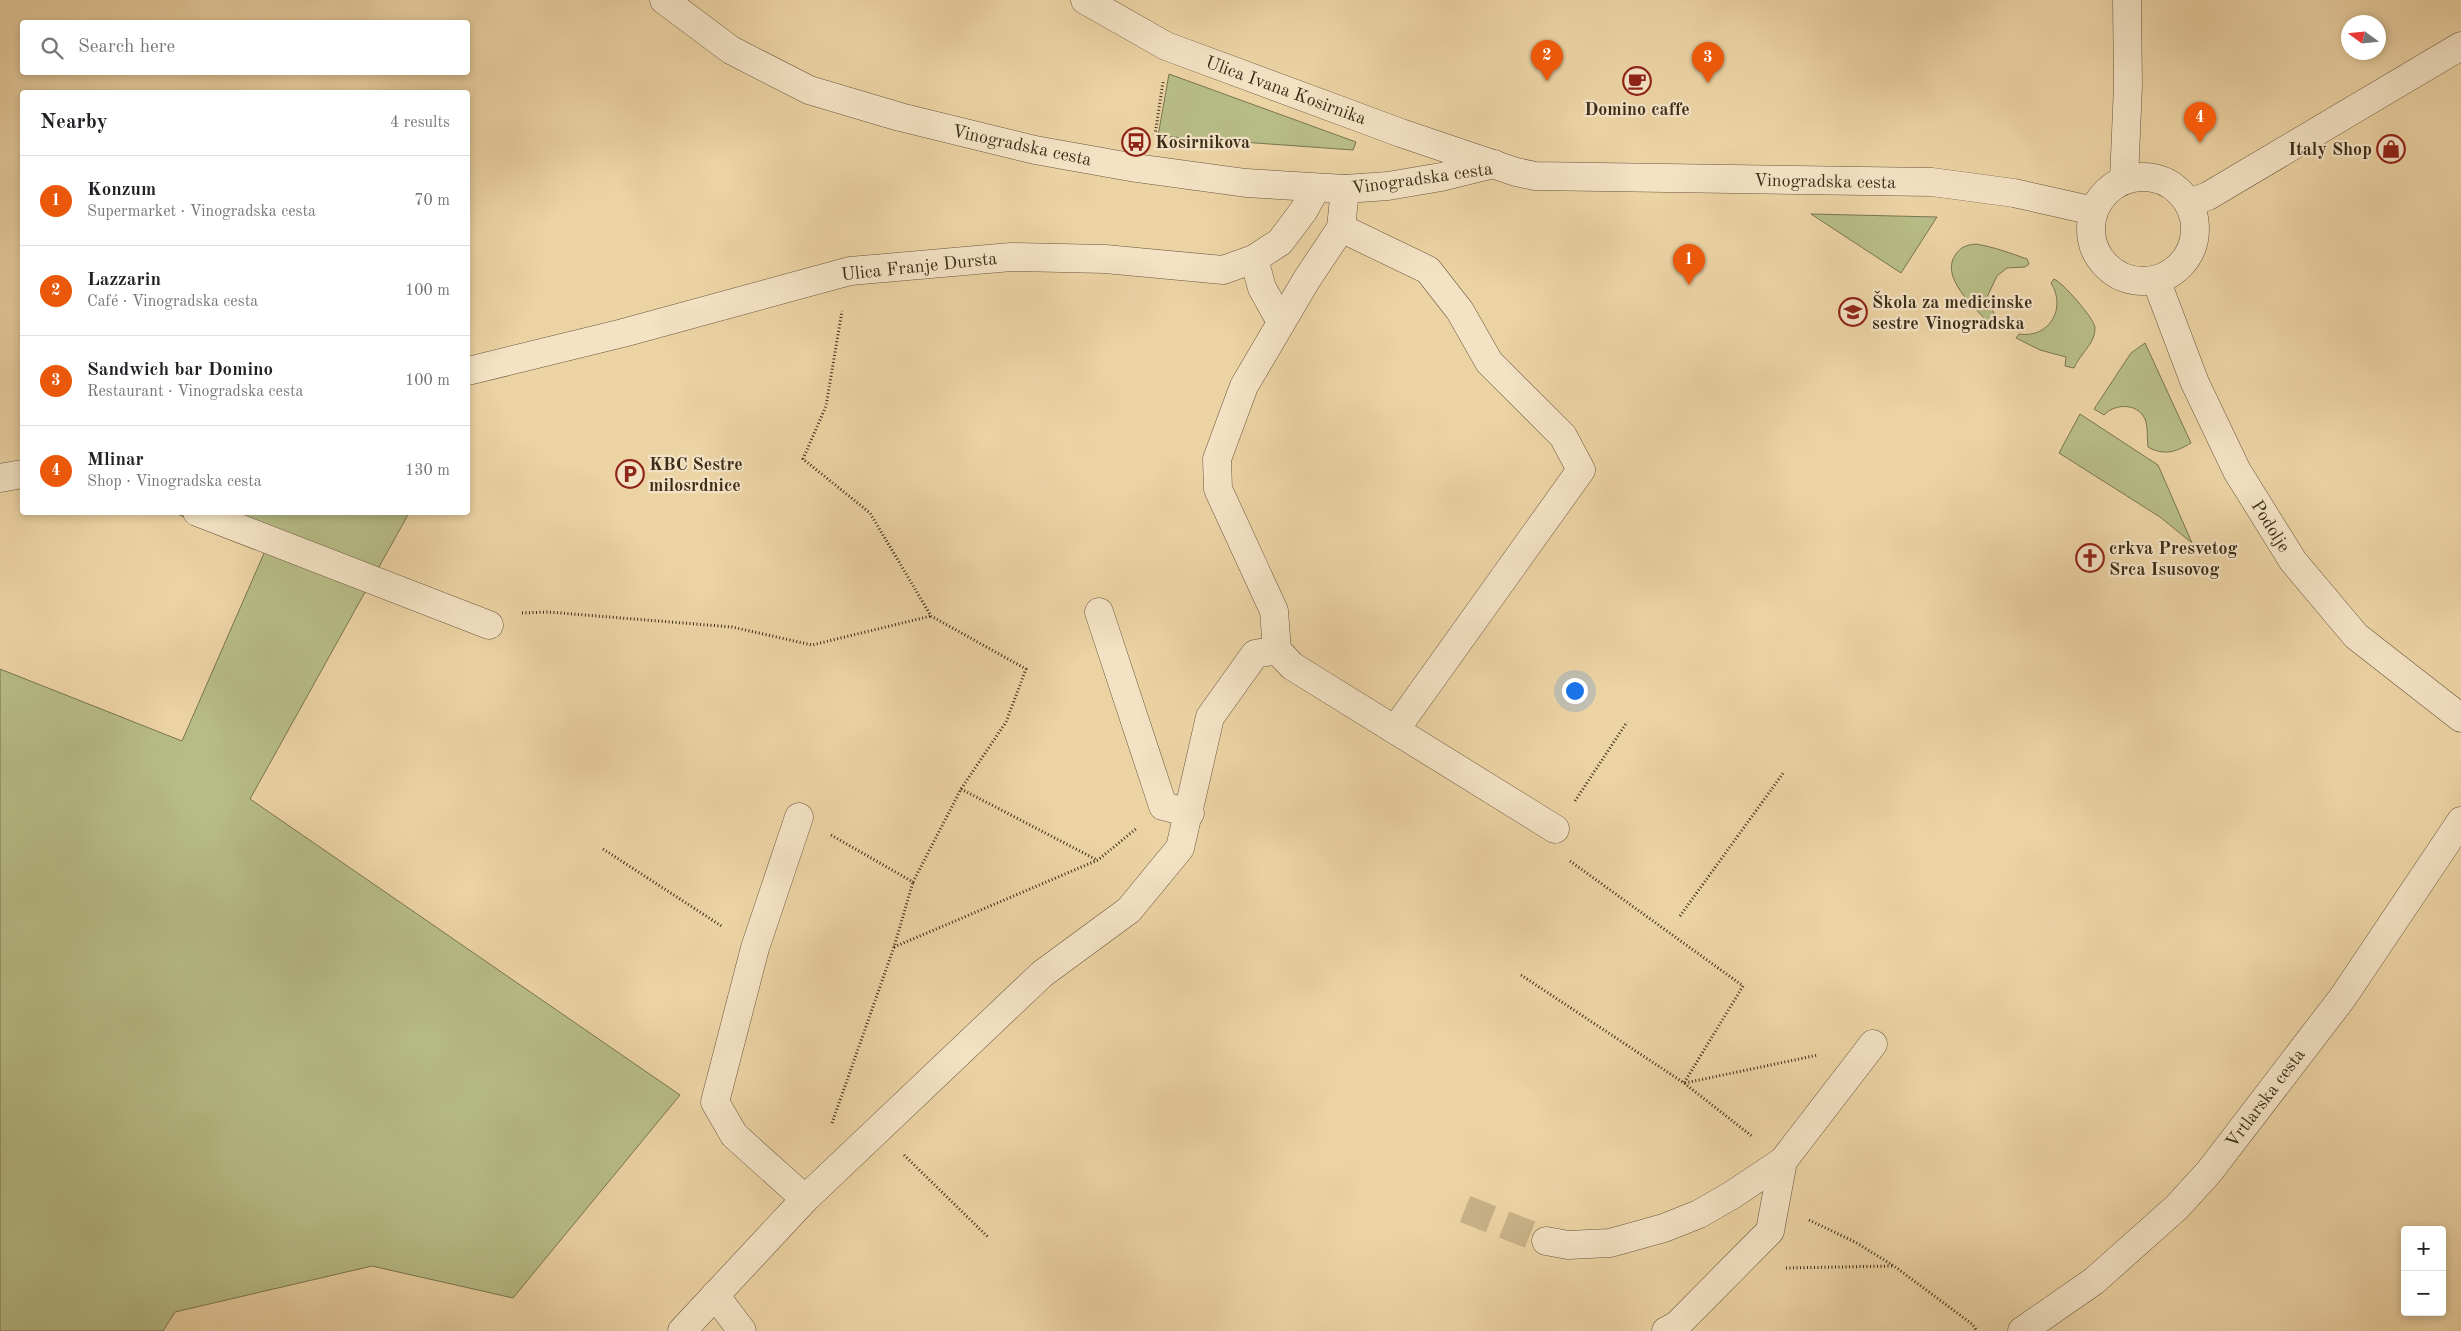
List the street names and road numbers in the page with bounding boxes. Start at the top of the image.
street label: Ulica Ivana Kosirnika [1203,53,1369,128]
street label: Vinogradska cesta [950,122,1093,170]
street label: Vinogradska cesta [1350,160,1494,198]
street label: Vinogradska cesta [1754,172,1896,192]
street label: Ulica Franje Dursta [840,250,998,284]
street label: Podolje [2247,497,2293,556]
street label: Vrtlarska cesta [2223,1046,2309,1152]

